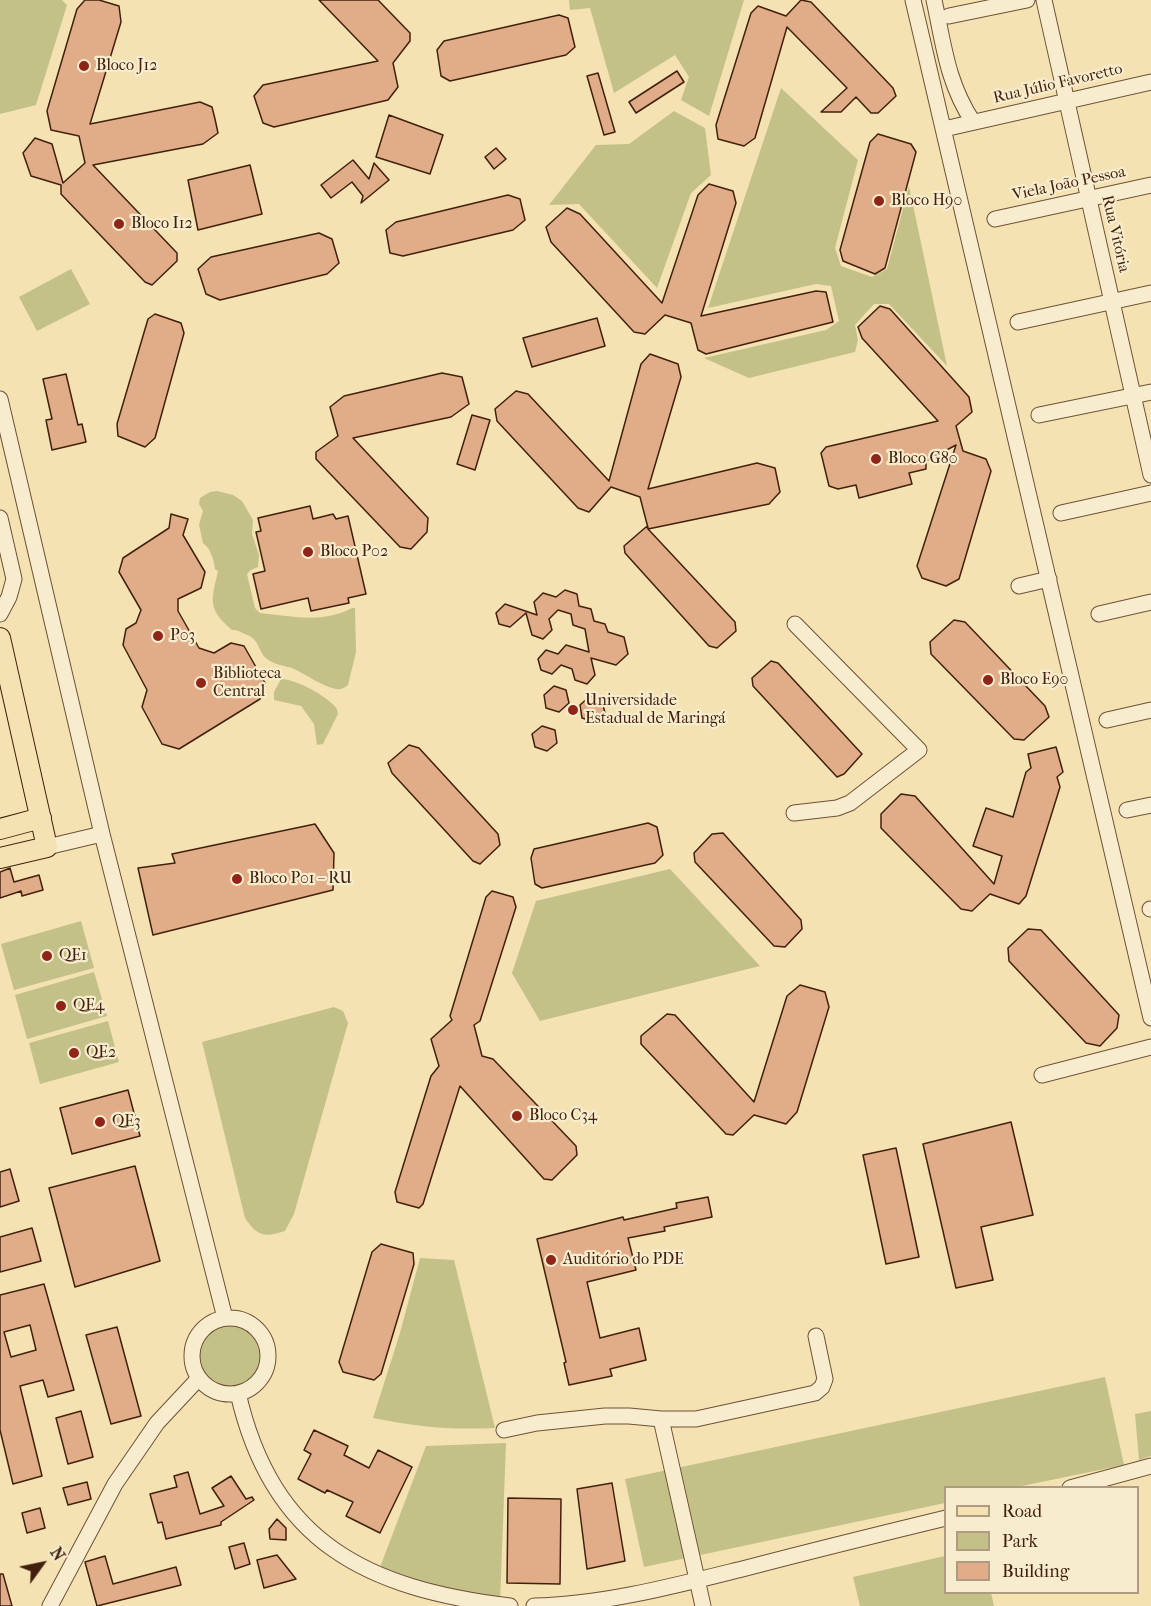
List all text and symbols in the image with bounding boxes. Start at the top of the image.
place label: Bloco J12 [96,56,157,76]
marker: Bloco J12 [77,59,91,73]
street label: Rua Júlio Favoretto [992,60,1124,108]
street label: Viela João Pessoa [1011,163,1127,205]
place label: Bloco H90 [891,191,962,211]
street label: Rua Vitória [1097,193,1133,275]
marker: Bloco H90 [872,194,886,208]
place label: Bloco I12 [131,214,193,234]
marker: Bloco I12 [112,217,126,231]
place label: Bloco G80 [888,449,958,469]
marker: Bloco G80 [869,452,883,466]
place label: Bloco P02 [320,542,388,562]
marker: Bloco P02 [301,545,315,559]
place label: P03 [170,626,195,646]
marker: P03 [151,629,165,643]
place label: Biblioteca Central [213,664,281,702]
place label: Bloco E90 [1000,670,1068,690]
marker: Bloco E90 [981,673,995,687]
marker: Biblioteca Central [194,676,208,690]
place label: Universidade Estadual de Maringá [585,691,726,729]
marker: Universidade Estadual de Maringá [566,703,580,717]
place label: Bloco P01 – RU [249,869,352,889]
marker: Bloco P01 – RU [230,872,244,886]
place label: QE1 [59,946,87,966]
marker: QE1 [40,949,54,963]
place label: QE4 [73,996,104,1016]
marker: QE4 [54,999,68,1013]
place label: QE2 [86,1043,116,1063]
marker: QE2 [67,1046,81,1060]
place label: Bloco C34 [529,1106,597,1126]
marker: Bloco C34 [510,1109,524,1123]
place label: QE3 [112,1112,140,1132]
marker: QE3 [93,1115,107,1129]
place label: Auditório do PDE [563,1250,684,1270]
marker: Auditório do PDE [544,1253,558,1267]
legend [944,1486,1139,1594]
text: Road [1002,1501,1042,1522]
text: Park [1002,1531,1038,1552]
north arrow [12,1534,72,1594]
text: N [46,1544,69,1564]
text: Building [1002,1561,1069,1582]

